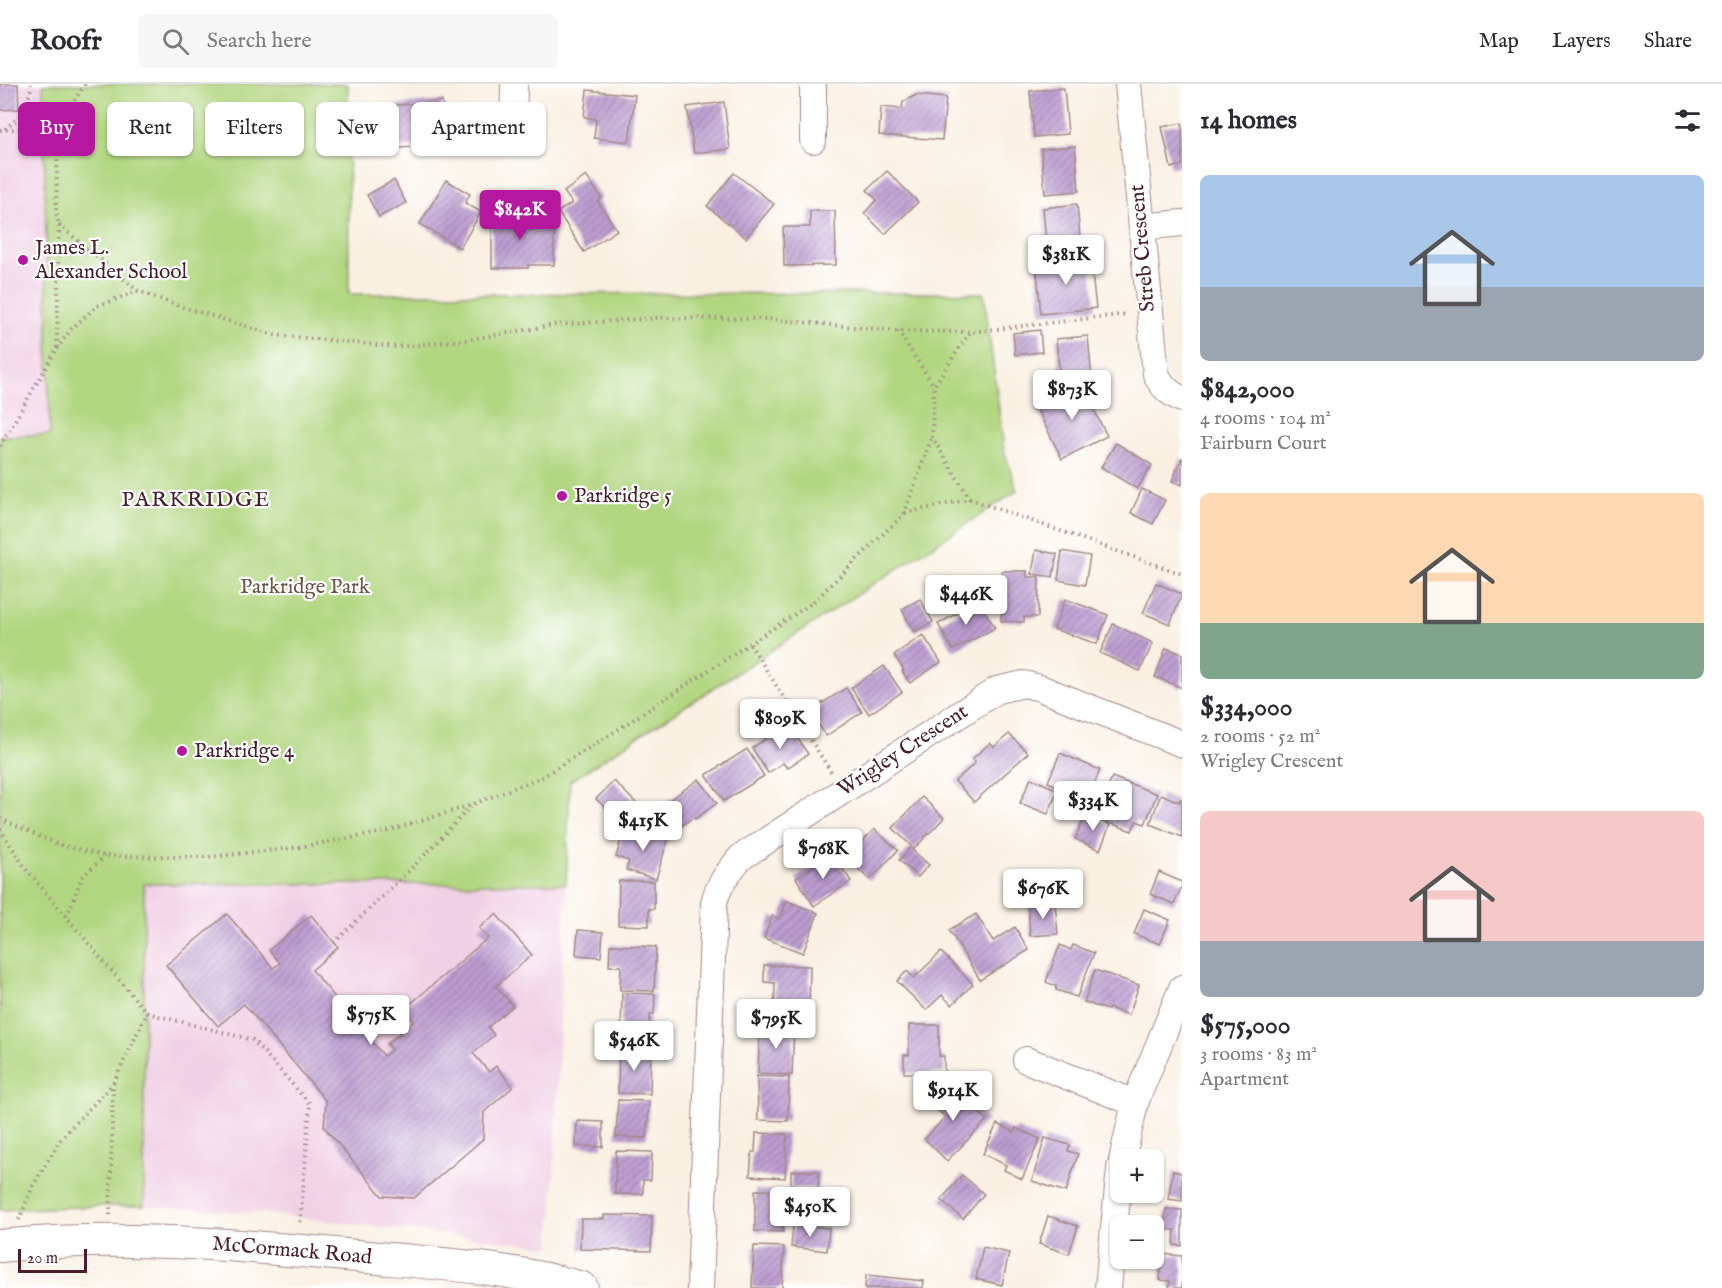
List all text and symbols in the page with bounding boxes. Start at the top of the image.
search box [138,14,558,68]
text: Roofr [30,24,102,59]
icon: search [159,25,192,58]
text: Search here [207,27,312,55]
text: Map [1479,28,1519,55]
text: Layers [1552,28,1611,55]
text: Share [1644,28,1692,55]
chip: Buy [18,102,95,156]
chip: Rent [107,102,193,156]
chip: Filters [205,102,304,156]
chip: New [316,102,399,156]
chip: Apartment [411,102,546,156]
text: 14 homes [1200,104,1297,137]
icon: filters [1671,104,1704,137]
street label: Streb Crescent [1124,183,1162,313]
pin: $842K [478,190,562,241]
text: $842K [494,197,546,222]
icon: home [1398,214,1506,322]
place label: James L. Alexander School [33,235,188,286]
pin: $381K [1024,235,1108,286]
text: $381K [1042,242,1090,267]
marker: James L. Alexander School [16,253,30,267]
pin: $873K [1030,370,1114,421]
text: $842,000 [1200,373,1295,406]
text: $873K [1047,377,1097,402]
text: 4 rooms · 104 m² [1200,406,1331,431]
text: Fairburn Court [1200,431,1327,456]
place label: Parkridge 5 [574,483,672,510]
district label: PARKRIDGE [121,486,271,514]
marker: Parkridge 5 [555,489,569,503]
icon: home [1398,532,1506,640]
park label: Parkridge Park [240,574,371,601]
pin: $446K [924,575,1008,626]
text: $446K [939,582,993,607]
text: $334,000 [1200,691,1293,724]
pin: $809K [738,699,822,750]
street label: Wrigley Crescent [833,699,973,803]
text: $809K [754,706,806,731]
text: 2 rooms · 52 m² [1200,724,1320,749]
place label: Parkridge 4 [194,738,295,765]
marker: Parkridge 4 [175,744,189,758]
text: Wrigley Crescent [1200,749,1343,774]
pin: $334K [1051,781,1135,832]
text: $334K [1068,788,1118,813]
pin: $415K [601,801,685,852]
text: $415K [618,808,668,833]
pin: $768K [781,829,865,880]
text: $768K [797,836,849,861]
icon: home [1398,850,1506,958]
pin: $676K [1001,869,1085,920]
text: $676K [1017,876,1069,901]
pin: $575K [329,995,413,1046]
pin: $795K [734,999,818,1050]
text: $575K [346,1002,396,1027]
text: $795K [751,1006,801,1031]
text: $575,000 [1200,1009,1291,1042]
pin: $546K [592,1021,676,1072]
text: $546K [609,1028,659,1053]
text: 3 rooms · 83 m² [1200,1042,1317,1067]
text: Apartment [1200,1067,1289,1092]
pin: $914K [911,1071,995,1122]
text: $914K [927,1078,979,1103]
map controls [1110,1149,1164,1269]
button: + [1110,1149,1164,1203]
pin: $450K [768,1187,852,1238]
text: $450K [784,1194,836,1219]
button: − [1110,1215,1164,1269]
street label: McCormack Road [211,1231,374,1272]
scale bar [18,1246,87,1274]
text: 20 m [27,1249,58,1269]

